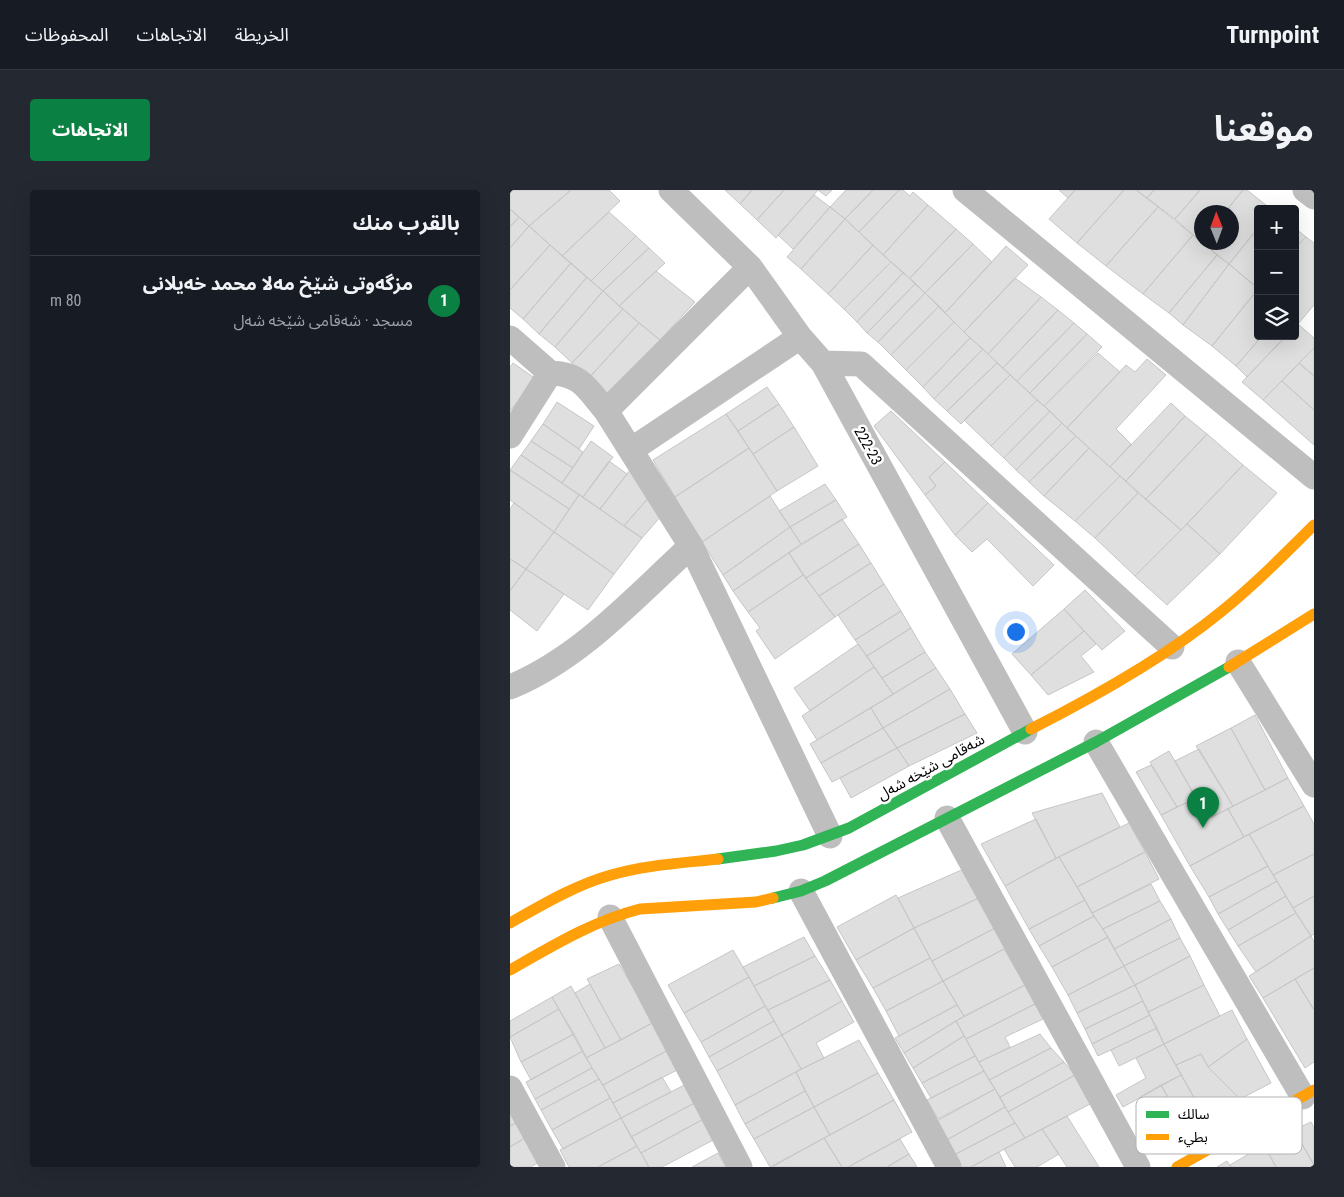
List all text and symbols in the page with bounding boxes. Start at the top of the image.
text: Turnpoint [1226,21,1319,49]
text: المحفوظات [25,24,109,45]
text: الاتجاهات [137,24,207,45]
text: الخريطة [235,24,289,45]
button: الاتجاهات [30,99,150,161]
text: موقعنا [1214,109,1314,150]
north arrow [1194,205,1239,250]
map controls [1254,205,1299,340]
button: + [1254,205,1299,250]
text: بالقرب منك [353,211,460,235]
button: − [1254,250,1299,295]
text: مزگەوتی شێخ مەلا محمد خەیلانی [143,272,413,295]
text: 80 m [50,291,82,310]
text: 1 [440,291,448,310]
button: layers [1254,295,1299,340]
text: مسجد · شەقامی شێخه‌ شه‌ل [233,311,413,330]
street label: 222-23 [850,424,886,468]
your location [1003,619,1029,645]
street label: شەقامی شێخه‌ شه‌ل [874,730,988,804]
pin: 1 [1187,787,1219,828]
legend [1136,1097,1302,1154]
text: سالك [1178,1106,1210,1122]
text: بطيء [1178,1129,1208,1148]

